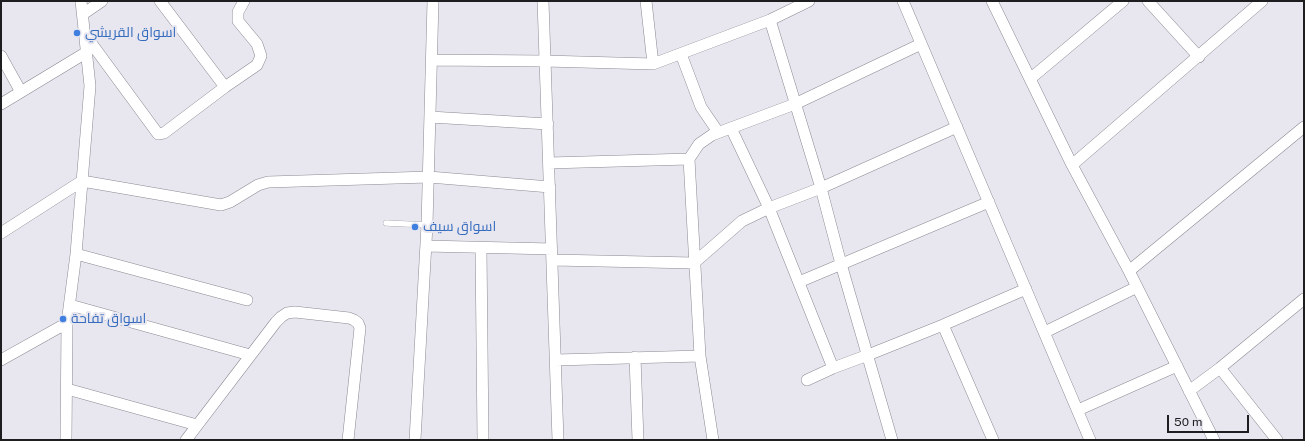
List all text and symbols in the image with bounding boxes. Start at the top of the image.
place label: اسواق القريشي [85,25,176,41]
marker: اسواق القريشي [72,28,82,38]
place label: اسواق سيف [423,219,496,235]
marker: اسواق سيف [410,222,420,232]
place label: اسواق تفاحة [71,311,146,327]
marker: اسواق تفاحة [58,314,68,324]
scale bar [1169,407,1251,433]
text: 50 m [1174,415,1202,429]

